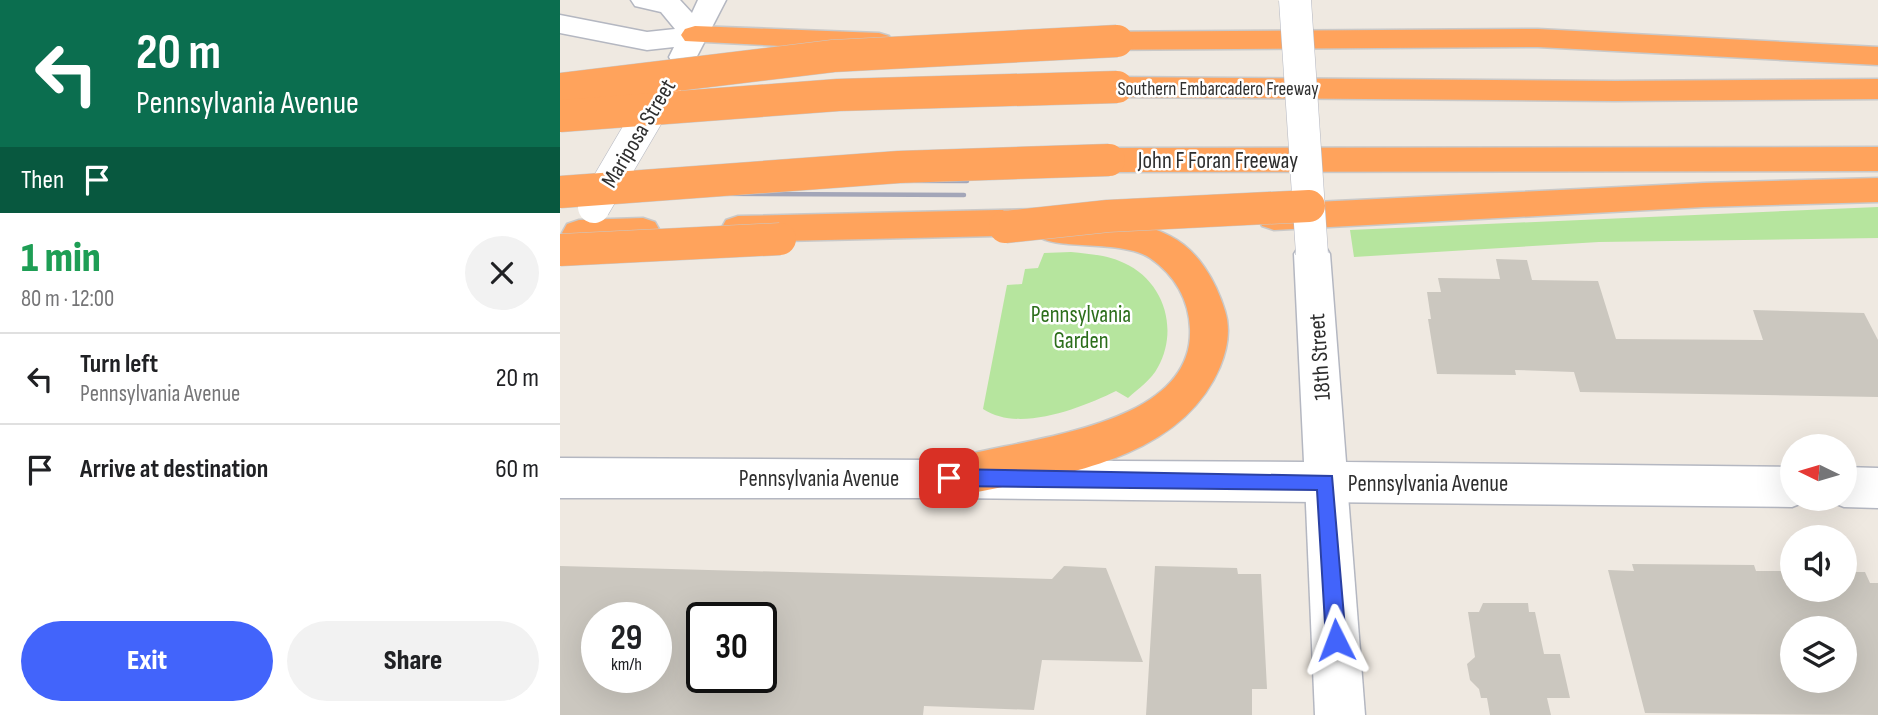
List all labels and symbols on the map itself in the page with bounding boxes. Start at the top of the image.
street label: Mariposa Street [596,74,682,193]
street label: Southern Embarcadero Freeway [1117,78,1319,101]
street label: John F Foran Freeway [1137,147,1298,175]
park label: Pennsylvania Garden [1031,301,1131,355]
street label: 18th Street [1303,312,1337,401]
north arrow [1780,434,1857,511]
pin [919,448,979,508]
street label: Pennsylvania Avenue [739,465,899,493]
street label: Pennsylvania Avenue [1348,470,1508,498]
speed limit sign: 30 [686,602,777,693]
position arrow [1299,603,1373,677]

